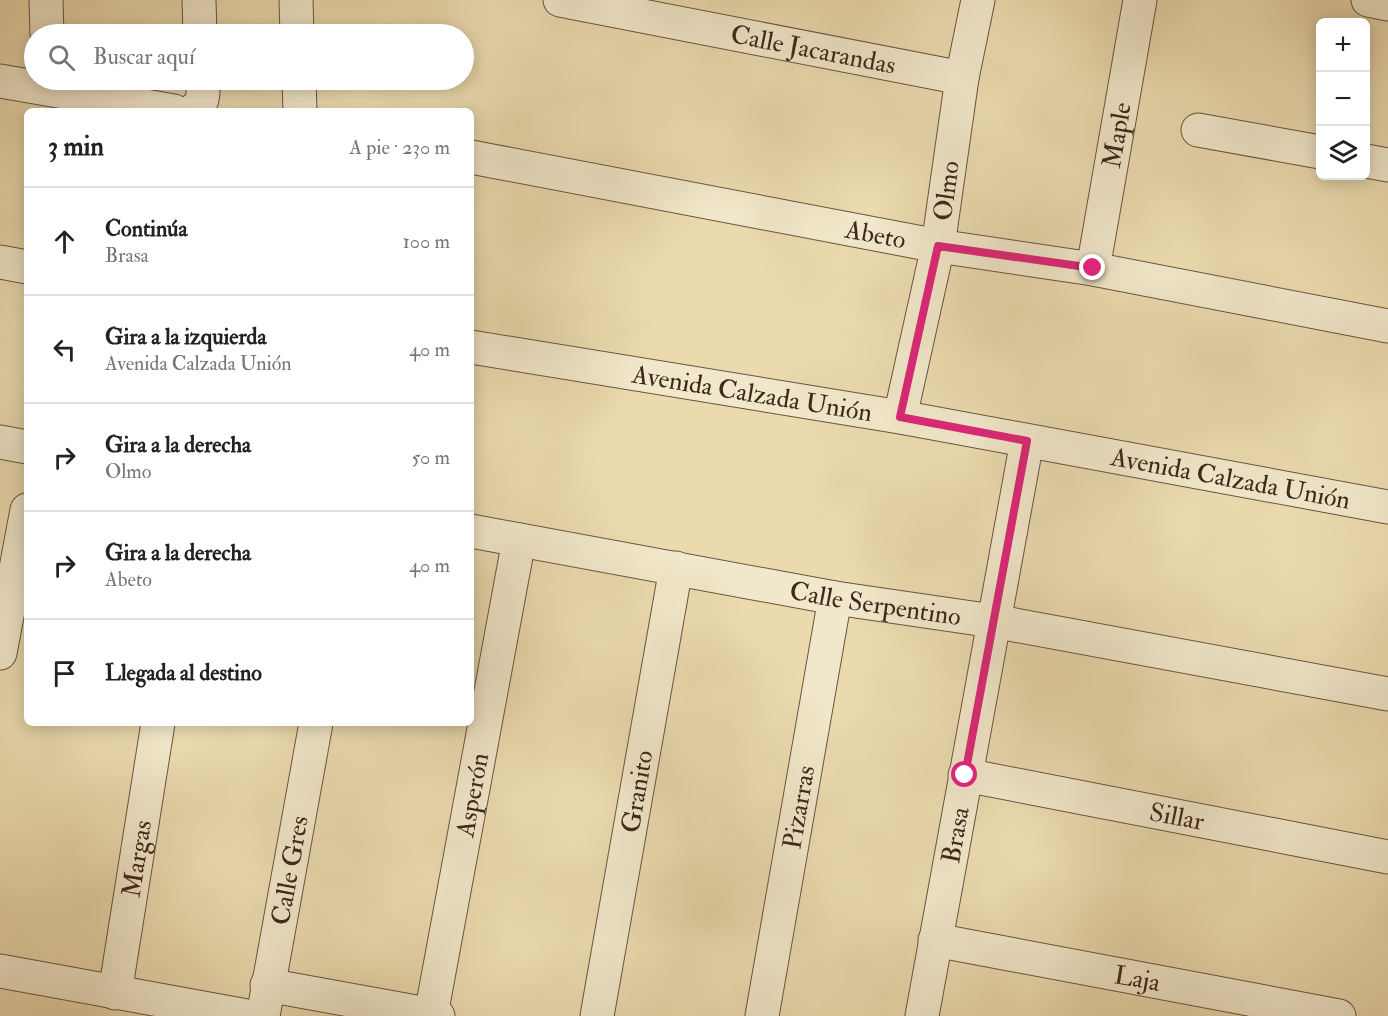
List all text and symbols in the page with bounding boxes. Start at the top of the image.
street label: Calle Jacarandas [728,18,898,82]
map controls [1316,18,1370,180]
button: + [1316,18,1370,72]
search box [24,24,474,90]
icon: search [45,41,78,74]
text: Buscar aquí [93,43,195,71]
button: − [1316,72,1370,126]
street label: Maple [1096,100,1139,171]
button: layers [1316,126,1370,180]
text: 3 min [48,131,104,163]
text: A pie · 230 m [349,135,450,160]
street label: Olmo [927,159,967,223]
street label: Abeto [842,213,909,257]
text: Continúa [105,215,188,243]
icon: ahead [48,225,81,258]
text: 100 m [403,229,450,254]
text: Brasa [105,243,149,268]
route end [1079,254,1105,280]
text: Gira a la izquierda [105,323,266,351]
icon: left [48,333,81,366]
text: 40 m [409,337,450,362]
text: Avenida Calzada Unión [105,351,292,376]
street label: Avenida Calzada Unión [629,358,875,429]
text: Gira a la derecha [105,431,251,459]
icon: right [48,441,81,474]
street label: Avenida Calzada Unión [1107,441,1353,517]
text: 50 m [411,445,450,470]
text: Olmo [105,459,151,484]
text: Gira a la derecha [105,539,251,567]
icon: right [48,549,81,582]
text: 40 m [409,553,450,578]
text: Abeto [105,567,152,592]
street label: Calle Serpentino [787,575,963,633]
icon: arrive [48,657,81,690]
text: Llegada al destino [105,659,262,687]
street label: Granito [615,748,661,835]
street label: Asperón [449,750,496,841]
route start [951,761,977,787]
street label: Pizarras [776,763,822,852]
street label: Sillar [1147,796,1207,838]
street label: Brasa [935,804,977,866]
street label: Calle Gres [265,813,316,928]
street label: Margas [115,818,159,900]
street label: Laja [1112,959,1163,999]

